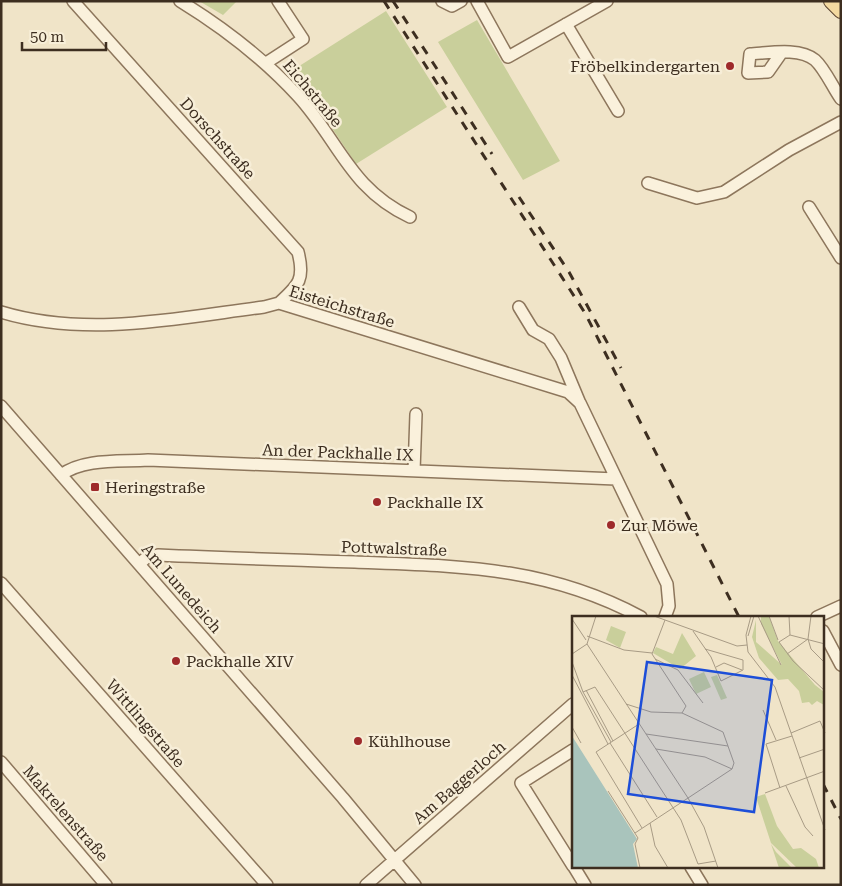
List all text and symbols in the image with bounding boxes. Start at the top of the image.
scale bar [22,20,106,52]
text: 50 m [30,28,65,46]
street label: Eichstraße [279,56,346,131]
place label: Fröbelkindergarten [570,57,720,76]
marker: Fröbelkindergarten [724,60,736,72]
street label: Dorschstraße [176,94,259,183]
street label: Eisteichstraße [287,281,397,332]
street label: An der Packhalle IX [262,440,414,465]
place label: Heringstraße [105,478,206,497]
marker: Heringstraße [89,481,101,493]
place label: Packhalle IX [387,493,484,512]
marker: Packhalle IX [371,496,383,508]
place label: Zur Möwe [621,516,698,535]
marker: Zur Möwe [605,519,617,531]
street label: Pottwalstraße [341,537,448,560]
street label: Am Lunedeich [138,540,226,637]
inset map [572,616,824,868]
place label: Packhalle XIV [186,652,295,671]
marker: Packhalle XIV [170,655,182,667]
street label: Wittlingstraße [102,676,189,771]
place label: Kühlhouse [368,732,451,751]
marker: Kühlhouse [352,735,364,747]
street label: Am Baggerloch [409,737,510,828]
street label: Makrelenstraße [19,762,112,865]

